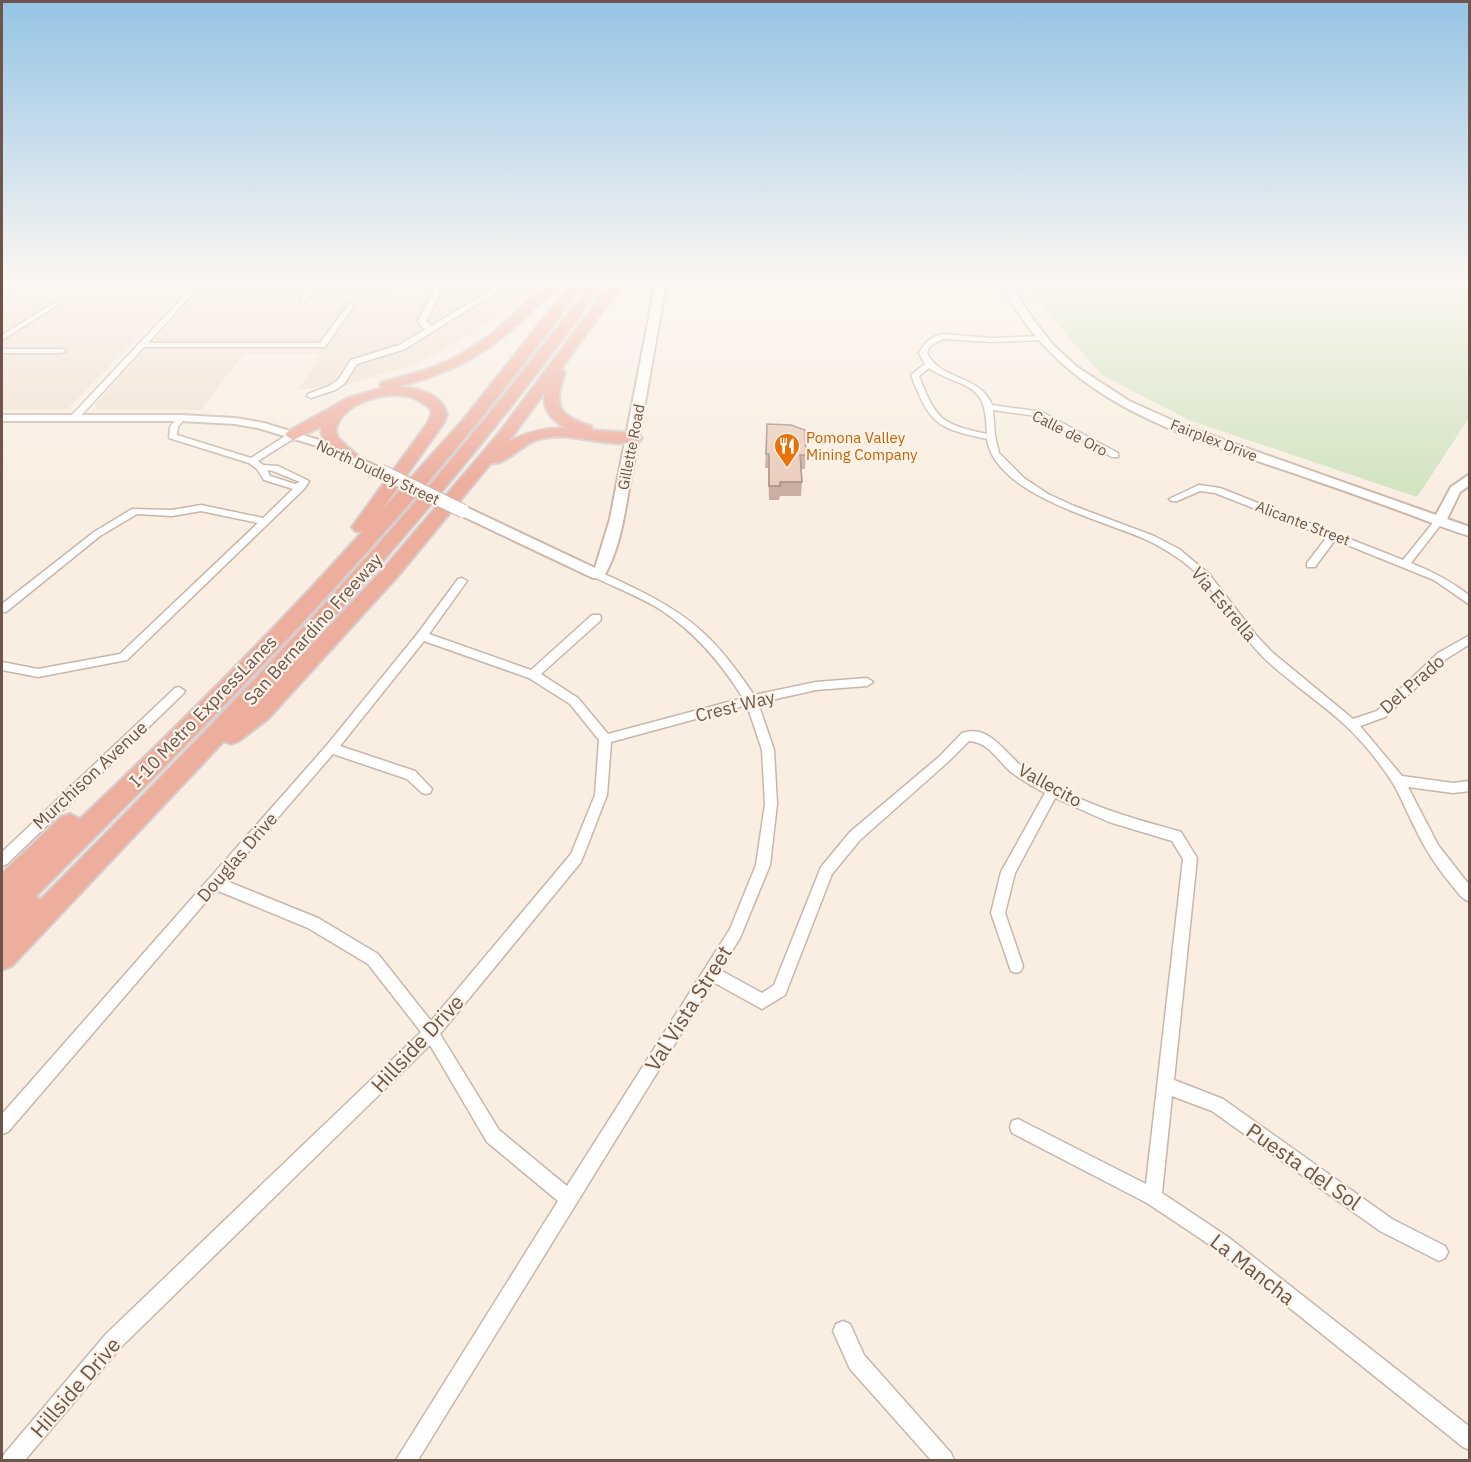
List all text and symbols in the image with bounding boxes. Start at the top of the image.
street label: Gillette Road [613,402,649,492]
street label: Calle de Oro [1029,406,1111,460]
street label: Fairplex Drive [1168,415,1260,465]
place label: Pomona Valley Mining Company [806,428,918,464]
restaurant icon: Pomona Valley Mining Company [772,431,802,469]
street label: North Dudley Street [313,435,443,509]
street label: Alicante Street [1253,496,1353,550]
street label: San Bernardino Freeway [239,548,387,710]
street label: Via Estrella [1186,562,1262,646]
street label: I-10 Metro ExpressLanes [124,630,282,792]
street label: Del Prado [1375,650,1449,718]
street label: Crest Way [693,685,777,727]
street label: Murchison Avenue [28,716,152,834]
street label: Vallecito [1014,758,1086,812]
street label: Douglas Drive [192,807,282,907]
street label: Val Vista Street [638,940,738,1076]
street label: Hillside Drive [364,988,470,1098]
street label: Puesta del Sol [1241,1116,1367,1216]
street label: La Mancha [1205,1227,1301,1311]
street label: Hillside Drive [24,1331,126,1443]

